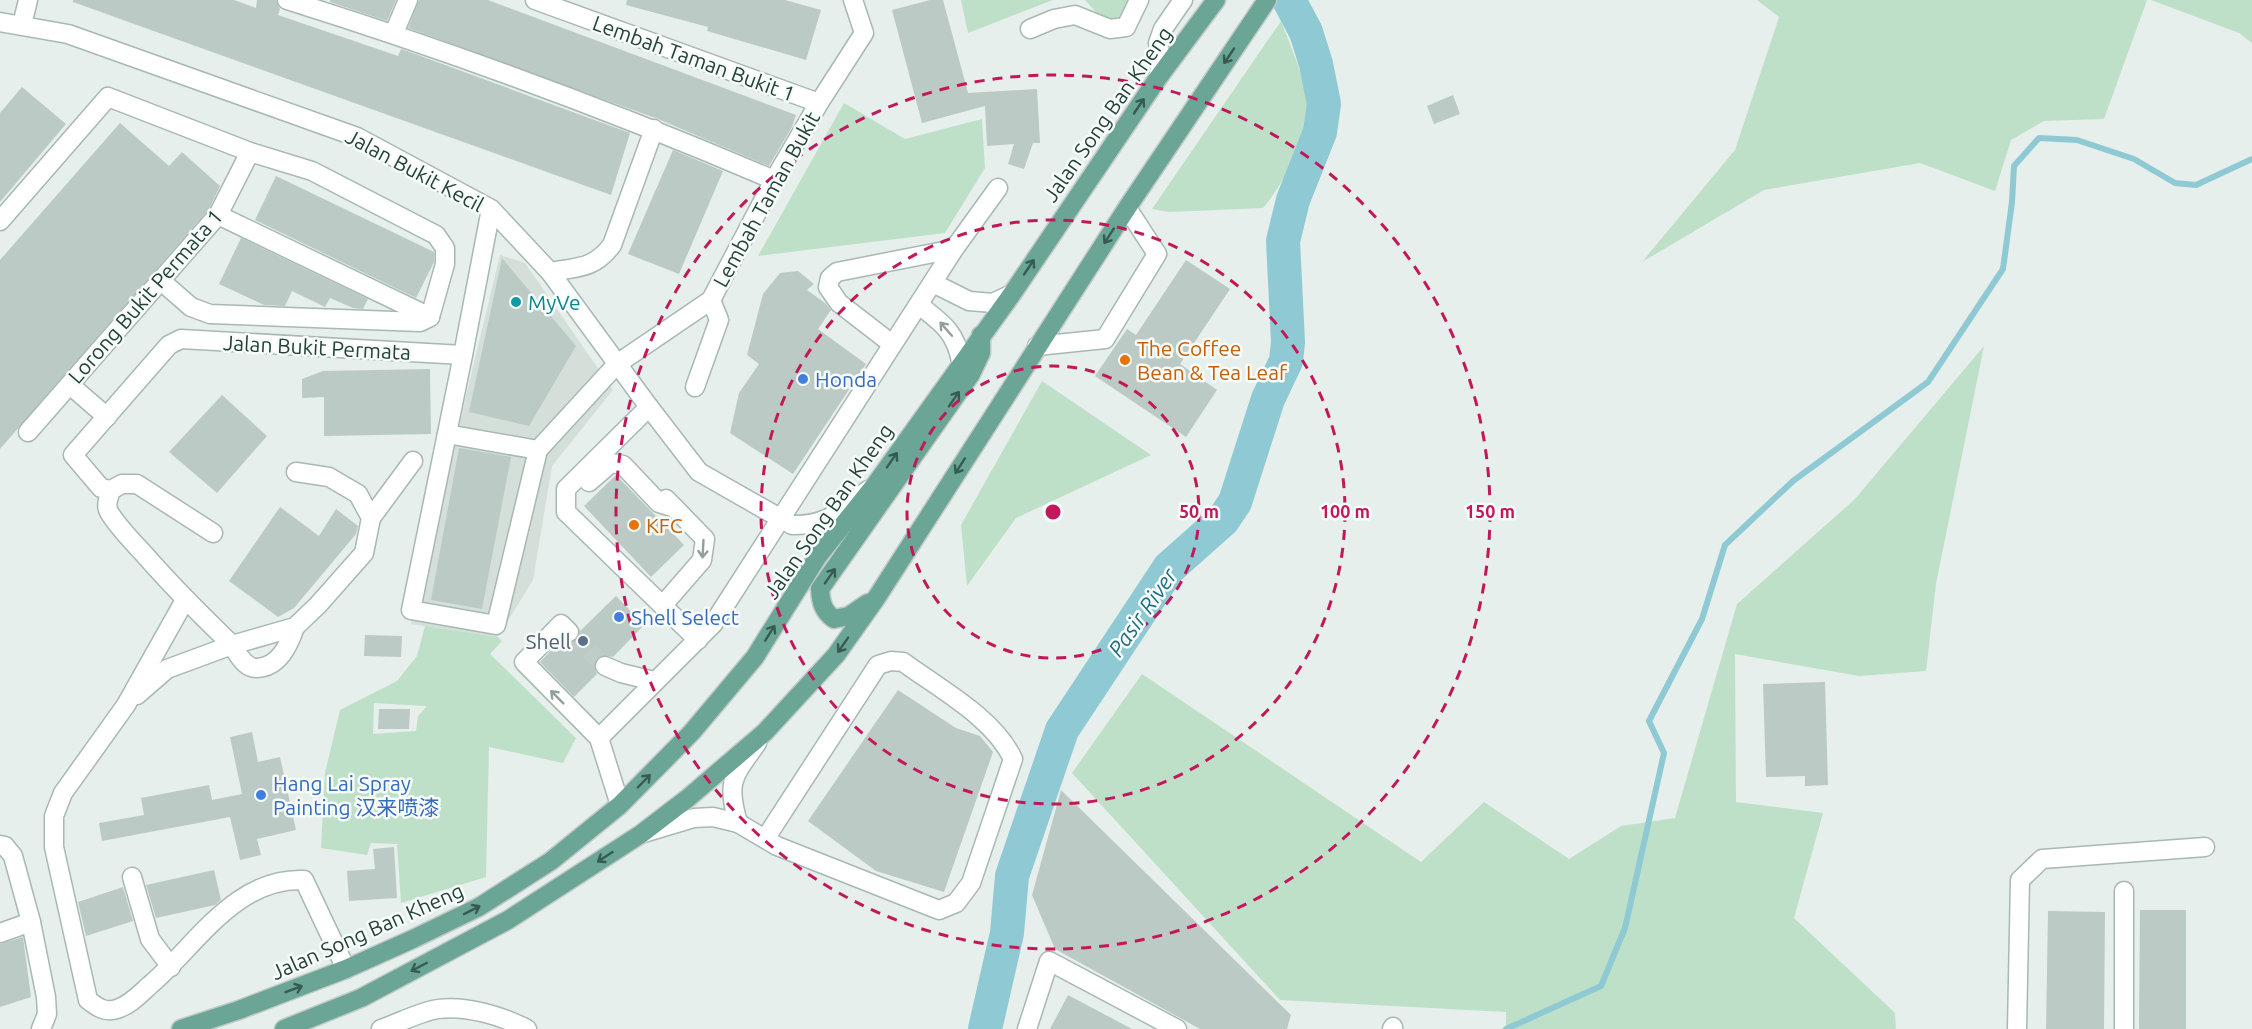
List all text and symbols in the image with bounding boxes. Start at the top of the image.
street label: Lembah Taman Bukit 1 [590,10,798,106]
street label: Jalan Song Ban Kheng [1038,22,1176,206]
one-way arrow [1222,48,1235,65]
one-way arrow [1133,98,1145,114]
street label: Lembah Taman Bukit [708,107,824,291]
street label: Jalan Bukit Kecil [342,124,488,216]
street label: Lorong Bukit Permata 1 [63,204,227,388]
one-way arrow [1102,227,1114,244]
one-way arrow [1023,260,1035,276]
place label: MyVe [528,290,581,314]
marker: MyVe [509,295,523,309]
one-way arrow [939,322,953,337]
street label: Jalan Bukit Permata [223,330,411,364]
place label: The Coffee Bean & Tea Leaf [1137,336,1288,384]
marker: The Coffee Bean & Tea Leaf [1118,353,1132,367]
place label: Honda [815,367,877,391]
marker: Honda [796,372,810,386]
one-way arrow [948,392,960,408]
street label: Jalan Song Ban Kheng [759,419,897,603]
one-way arrow [886,453,898,469]
one-way arrow [953,457,965,474]
text: 50 m [1179,501,1219,521]
text: 100 m [1320,501,1370,521]
text: 150 m [1465,501,1515,521]
centre of rings [1043,502,1063,522]
place label: KFC [646,513,683,537]
marker: KFC [627,518,641,532]
one-way arrow [697,538,708,558]
water label: Pasir River [1103,563,1182,661]
one-way arrow [824,568,836,584]
place label: Shell Select [631,605,739,629]
marker: Shell Select [612,610,626,624]
one-way arrow [765,625,777,642]
place label: Shell [525,629,571,653]
marker: Shell [576,634,590,648]
one-way arrow [837,636,849,652]
one-way arrow [550,689,565,704]
place label: Hang Lai Spray Painting 汉来喷漆 [273,771,440,819]
one-way arrow [637,773,652,788]
marker: Hang Lai Spray Painting 汉来喷漆 [254,788,268,802]
one-way arrow [597,851,614,863]
street label: Jalan Song Ban Kheng [267,878,467,984]
one-way arrow [463,904,481,915]
one-way arrow [411,961,428,973]
one-way arrow [284,983,303,994]

